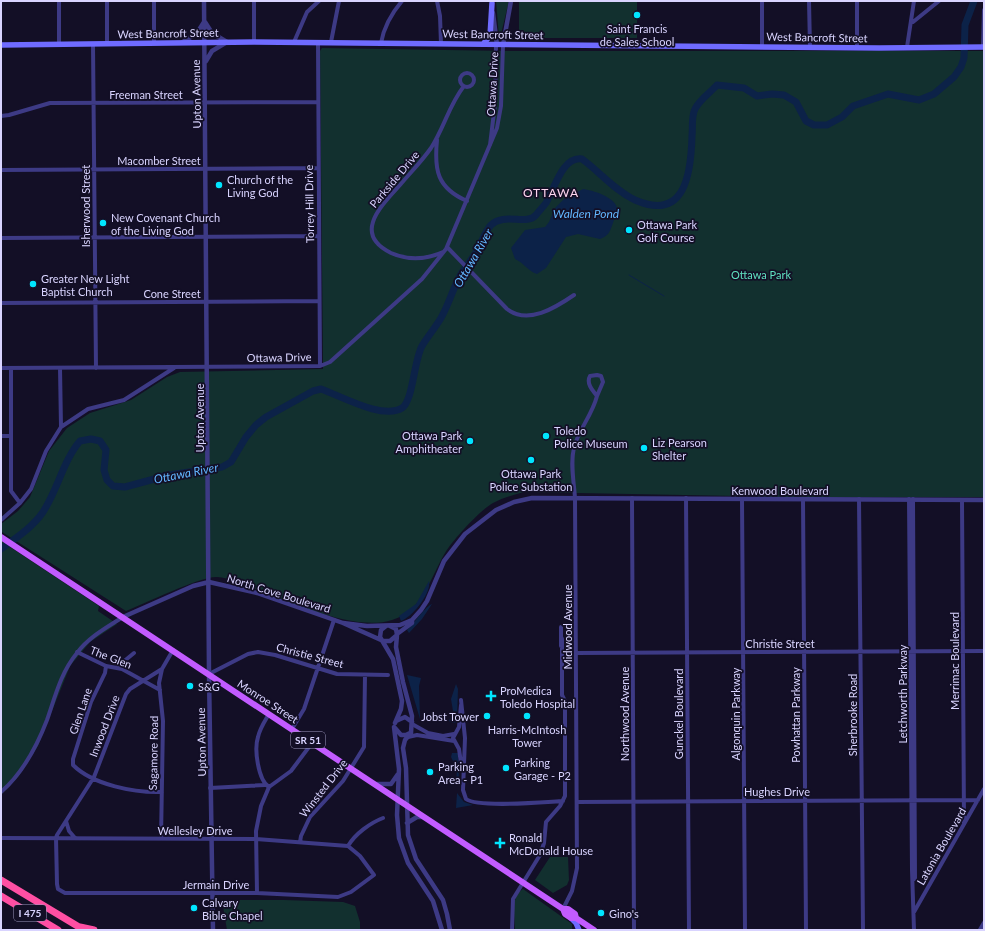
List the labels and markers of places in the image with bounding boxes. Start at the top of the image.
marker: Saint Francis de Sales School [632,10,642,20]
place label: Saint Francis de Sales School [600,22,674,48]
place label: Church of the Living God [227,173,293,199]
marker: Church of the Living God [214,180,224,190]
place label: New Covenant Church of the Living God [111,211,220,237]
marker: New Covenant Church of the Living God [98,218,108,228]
place label: Ottawa Park Golf Course [637,218,697,244]
marker: Ottawa Park Golf Course [624,225,634,235]
place label: Greater New Light Baptist Church [41,272,130,298]
marker: Greater New Light Baptist Church [28,279,38,289]
place label: Toledo Police Museum [554,424,628,450]
place label: Ottawa Park Amphitheater [396,429,462,455]
marker: Toledo Police Museum [541,431,551,441]
marker: Ottawa Park Amphitheater [465,436,475,446]
place label: Liz Pearson Shelter [652,436,707,462]
marker: Liz Pearson Shelter [639,443,649,453]
marker: Ottawa Park Police Substation [526,455,536,465]
place label: Ottawa Park Police Substation [490,467,572,493]
place label: S&G [198,680,220,693]
marker: S&G [185,681,195,691]
place label: ProMedica Toledo Hospital [500,684,575,710]
marker: ProMedica Toledo Hospital [485,690,497,702]
place label: Jobst Tower [421,710,479,723]
marker: Jobst Tower [482,711,492,721]
marker: Harris-McIntosh Tower [522,711,532,721]
place label: Harris-McIntosh Tower [488,723,566,749]
place label: Parking Garage - P2 [514,756,571,782]
place label: Parking Area - P1 [438,760,483,786]
marker: Parking Garage - P2 [501,763,511,773]
marker: Parking Area - P1 [425,767,435,777]
place label: Ronald McDonald House [509,831,593,857]
marker: Ronald McDonald House [494,837,506,849]
place label: Calvary Bible Chapel [202,896,263,922]
marker: Calvary Bible Chapel [189,903,199,913]
place label: Gino's [609,907,639,920]
marker: Gino's [596,908,606,918]

